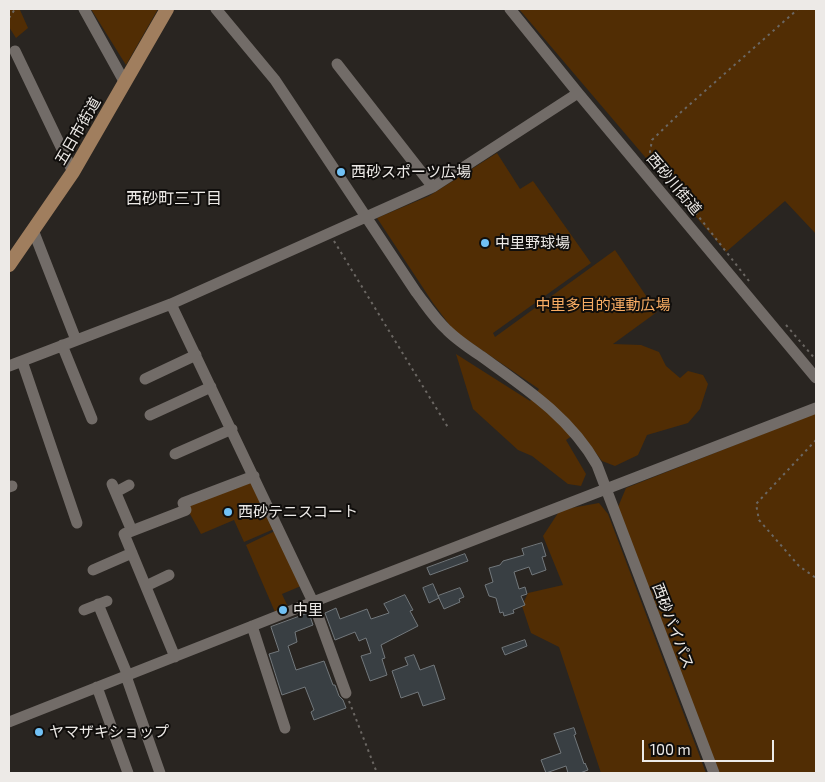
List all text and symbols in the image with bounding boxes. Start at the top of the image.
street label: 五日市街道 [51,94,105,168]
street label: 西砂川街道 [643,149,705,219]
place label: 西砂スポーツ広場 [351,163,471,181]
marker: 西砂スポーツ広場 [335,166,347,178]
district label: 西砂町三丁目 [126,189,222,209]
place label: 中里野球場 [495,234,570,252]
marker: 中里野球場 [479,237,491,249]
park label: 中里多目的運動広場 [536,296,670,314]
place label: 西砂テニスコート [238,503,358,521]
marker: 西砂テニスコート [222,506,234,518]
street label: 西砂バイパス [648,581,698,671]
place label: 中里 [293,601,323,619]
marker: 中里 [277,604,289,616]
place label: ヤマザキショップ [49,723,169,741]
marker: ヤマザキショップ [33,726,45,738]
scale bar [645,730,778,762]
text: 100 m [650,740,691,758]

